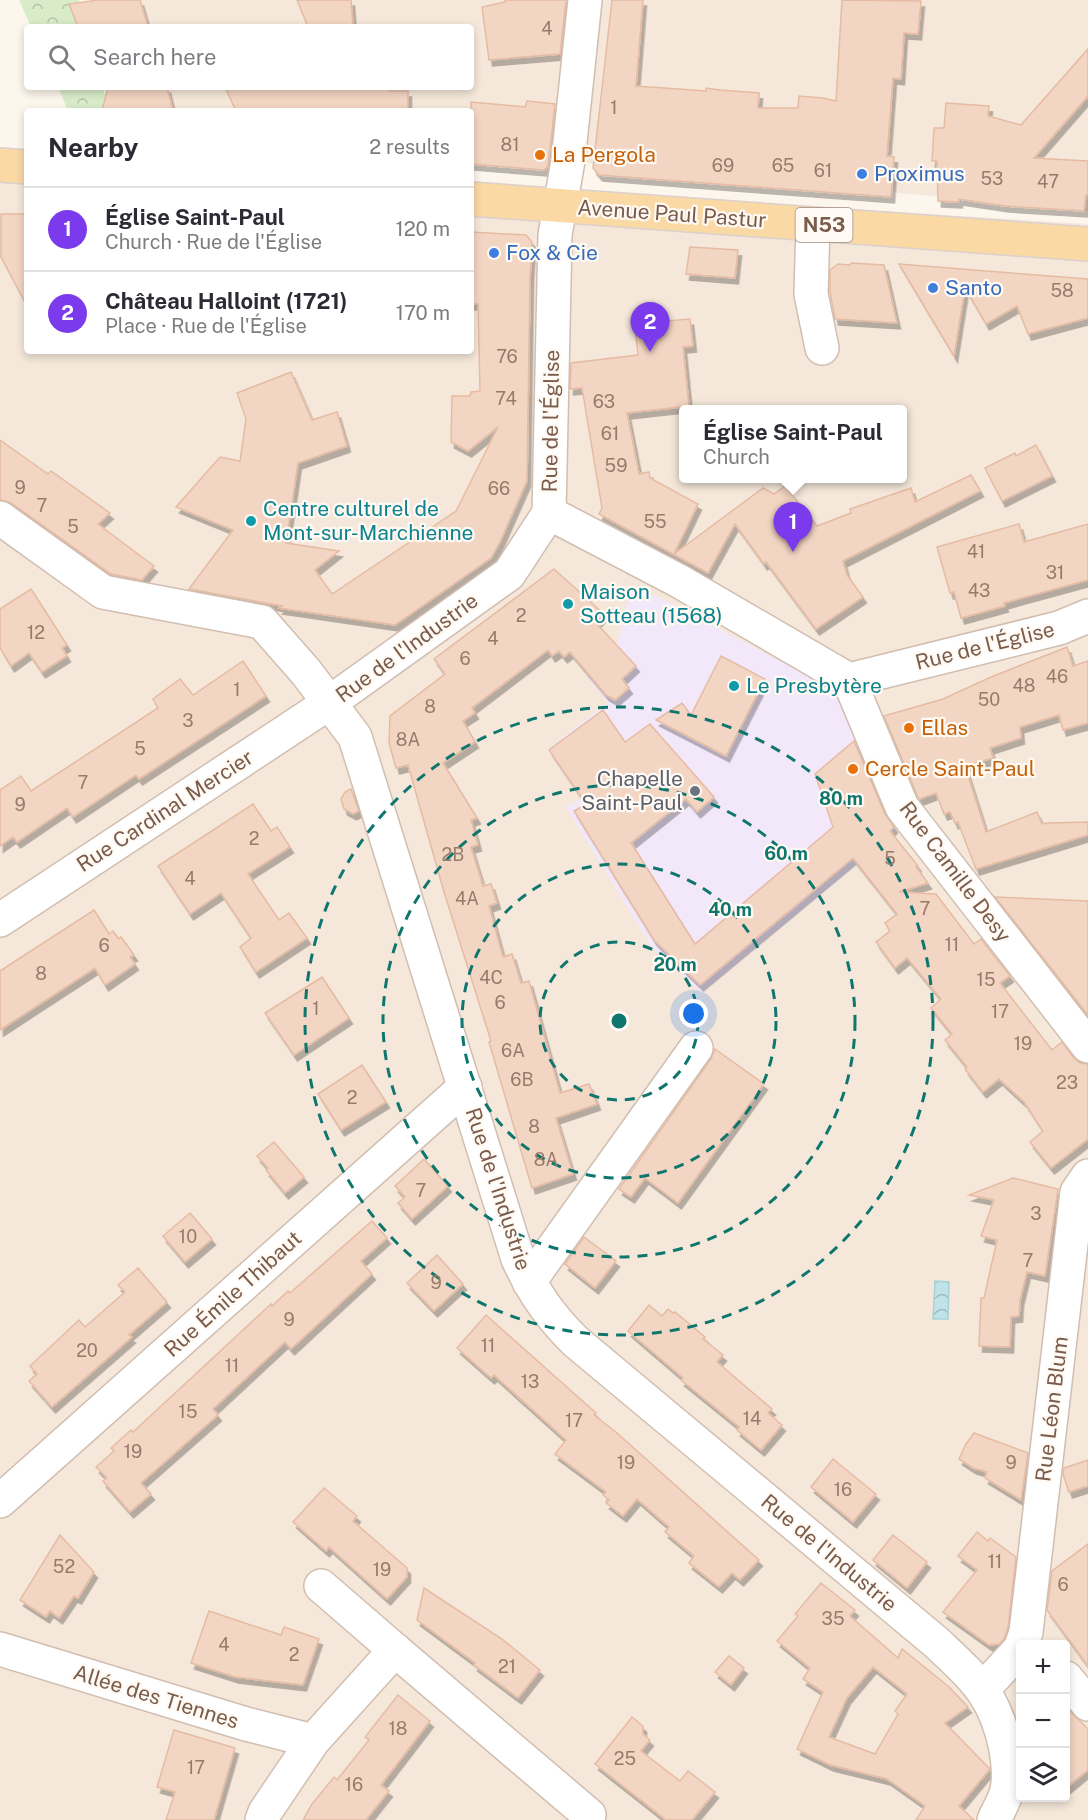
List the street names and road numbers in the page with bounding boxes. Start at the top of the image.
street label: Avenue Paul Pastur [577,194,767,233]
road number: N53 [796,208,852,242]
street label: Rue de l'Église [537,349,564,493]
street label: Rue de l'Industrie [331,588,483,708]
street label: Rue de l'Église [913,616,1057,675]
street label: Rue Cardinal Mercier [72,744,258,877]
street label: Rue Camille Desy [894,796,1016,947]
street label: Rue de l'Industrie [460,1104,537,1273]
street label: Rue Émile Thibaut [159,1225,307,1362]
street label: Rue Léon Blum [1030,1335,1073,1483]
street label: Rue de l'Industrie [756,1489,902,1617]
street label: Allée des Tiennes [70,1659,242,1734]

